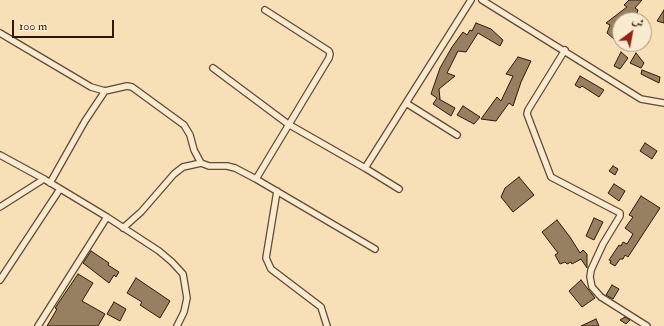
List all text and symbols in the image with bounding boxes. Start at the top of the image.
scale bar [14,12,116,38]
north arrow [612,12,652,52]
text: ش [630,14,646,31]
text: 100 m [19,19,47,34]

